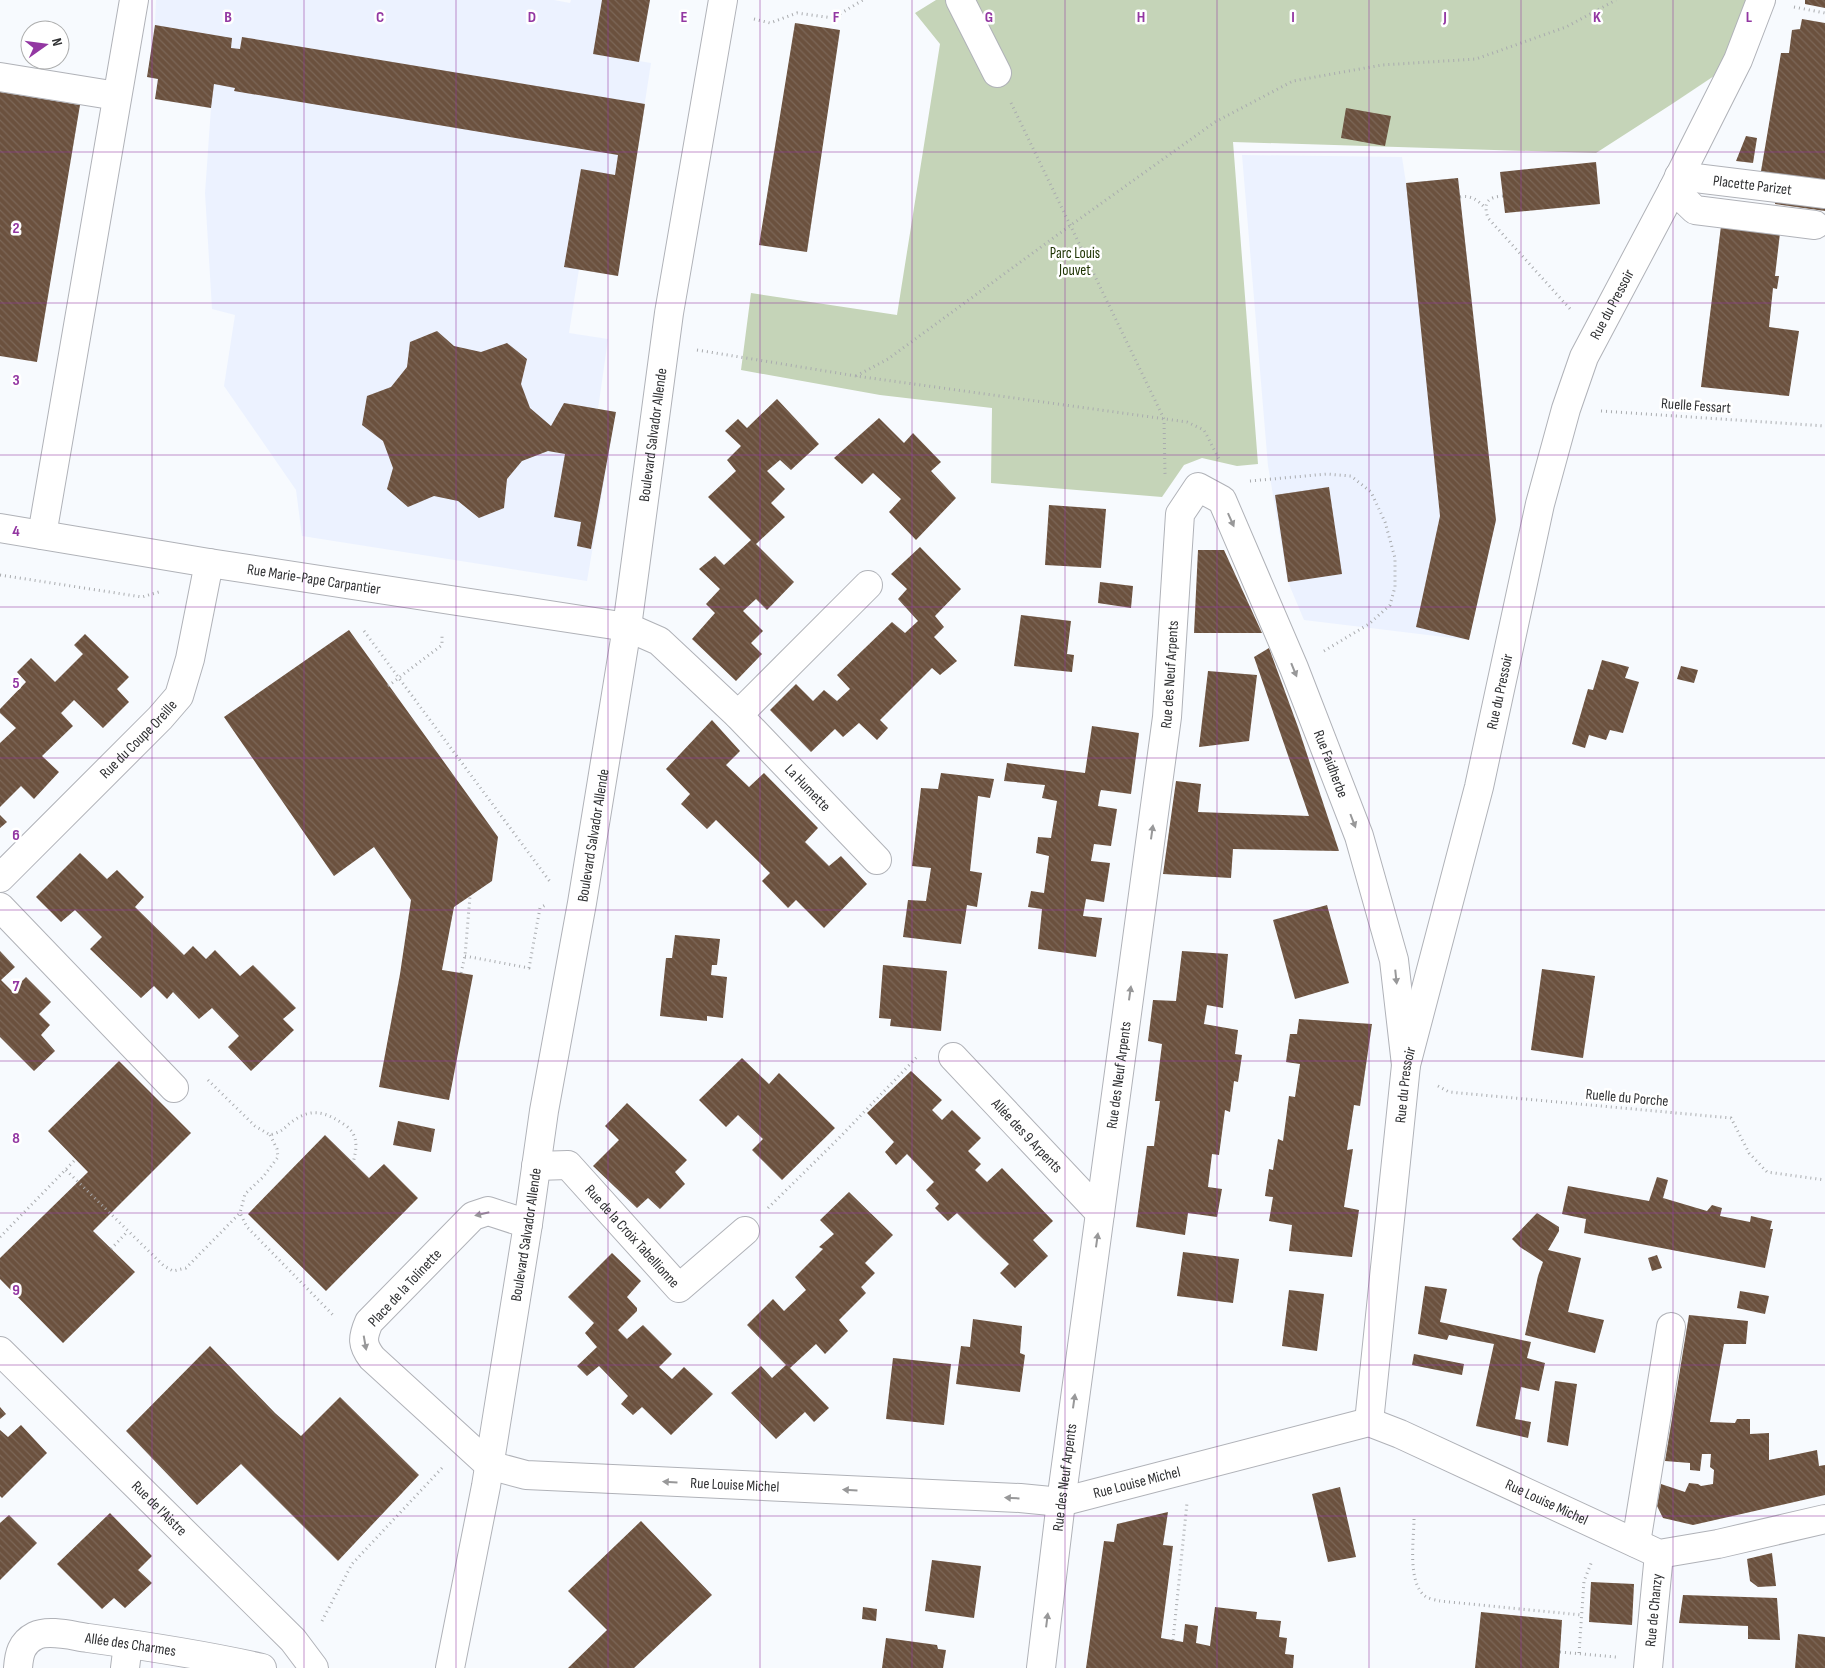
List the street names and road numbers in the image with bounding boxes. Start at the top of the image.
street label: Placette Parizet [1712,171,1793,199]
street label: Rue du Pressoir [1586,265,1639,343]
street label: Boulevard Salvador Allende [634,367,671,503]
street label: Ruelle Fessart [1660,394,1732,418]
street label: Rue Marie-Pape Carpantier [246,559,383,599]
street label: Rue des Neuf Arpents [1156,620,1183,730]
street label: Rue du Pressoir [1482,651,1517,731]
street label: Rue du Coupe Oreille [96,696,181,782]
street label: Rue Faidherbe [1309,727,1353,800]
street label: La Humette [781,760,835,816]
street label: Boulevard Salvador Allende [573,767,613,903]
street label: Rue des Neuf Arpents [1102,1020,1135,1130]
street label: Rue du Pressoir [1391,1044,1420,1124]
street label: Ruelle du Porche [1585,1085,1669,1111]
street label: Allée des 9 Arpents [987,1094,1067,1177]
street label: Boulevard Salvador Allende [506,1167,545,1303]
street label: Rue de la Croix Tabellionne [581,1181,684,1292]
street label: Place de la Tolinette [364,1245,446,1331]
street label: Rue des Neuf Arpents [1048,1423,1081,1532]
street label: Rue Louise Michel [1091,1462,1182,1503]
street label: Rue Louise Michel [690,1473,780,1496]
street label: Rue Louise Michel [1502,1475,1591,1529]
street label: Rue de l'Aistre [128,1477,191,1540]
street label: Rue de Chanzy [1641,1573,1667,1648]
street label: Allée des Charmes [83,1628,177,1661]

